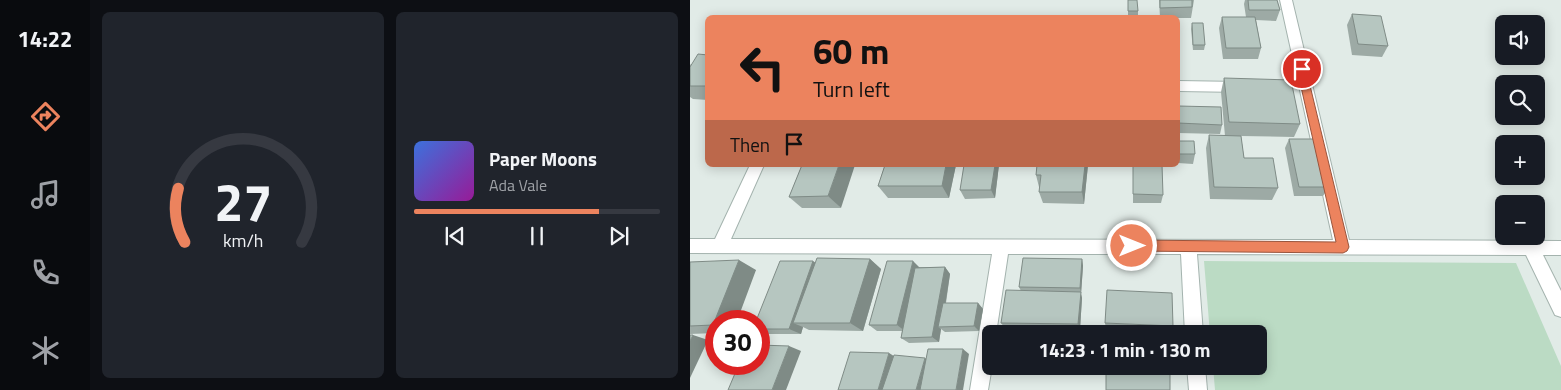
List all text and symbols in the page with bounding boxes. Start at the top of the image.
map controls [1495,15,1545,245]
button: sound [1495,15,1545,65]
text: 14:22 [18,22,72,56]
text: 60 m [813,24,889,78]
icon: left [730,35,795,100]
pin [1281,48,1323,90]
icon: arrive [1288,55,1316,83]
text: Turn left [813,72,890,106]
button: search [1495,75,1545,125]
icon: directions [28,99,63,134]
text: Then [730,130,770,159]
icon: arrive [780,130,808,158]
button: + [1495,135,1545,185]
text: Paper Moons [489,144,597,173]
text: 27 [214,162,272,241]
text: Ada Vale [489,173,547,197]
icon: music [28,177,63,212]
button: − [1495,195,1545,245]
position arrow [1105,219,1157,271]
icon: previous [441,222,469,250]
icon: pause [523,222,551,250]
icon: next [605,222,633,250]
text: km/h [223,227,263,254]
icon: phone [28,255,63,290]
speed limit sign: 30 [705,310,770,375]
icon: climate [28,333,63,368]
text: 14:23 · 1 min · 130 m [1038,335,1211,364]

